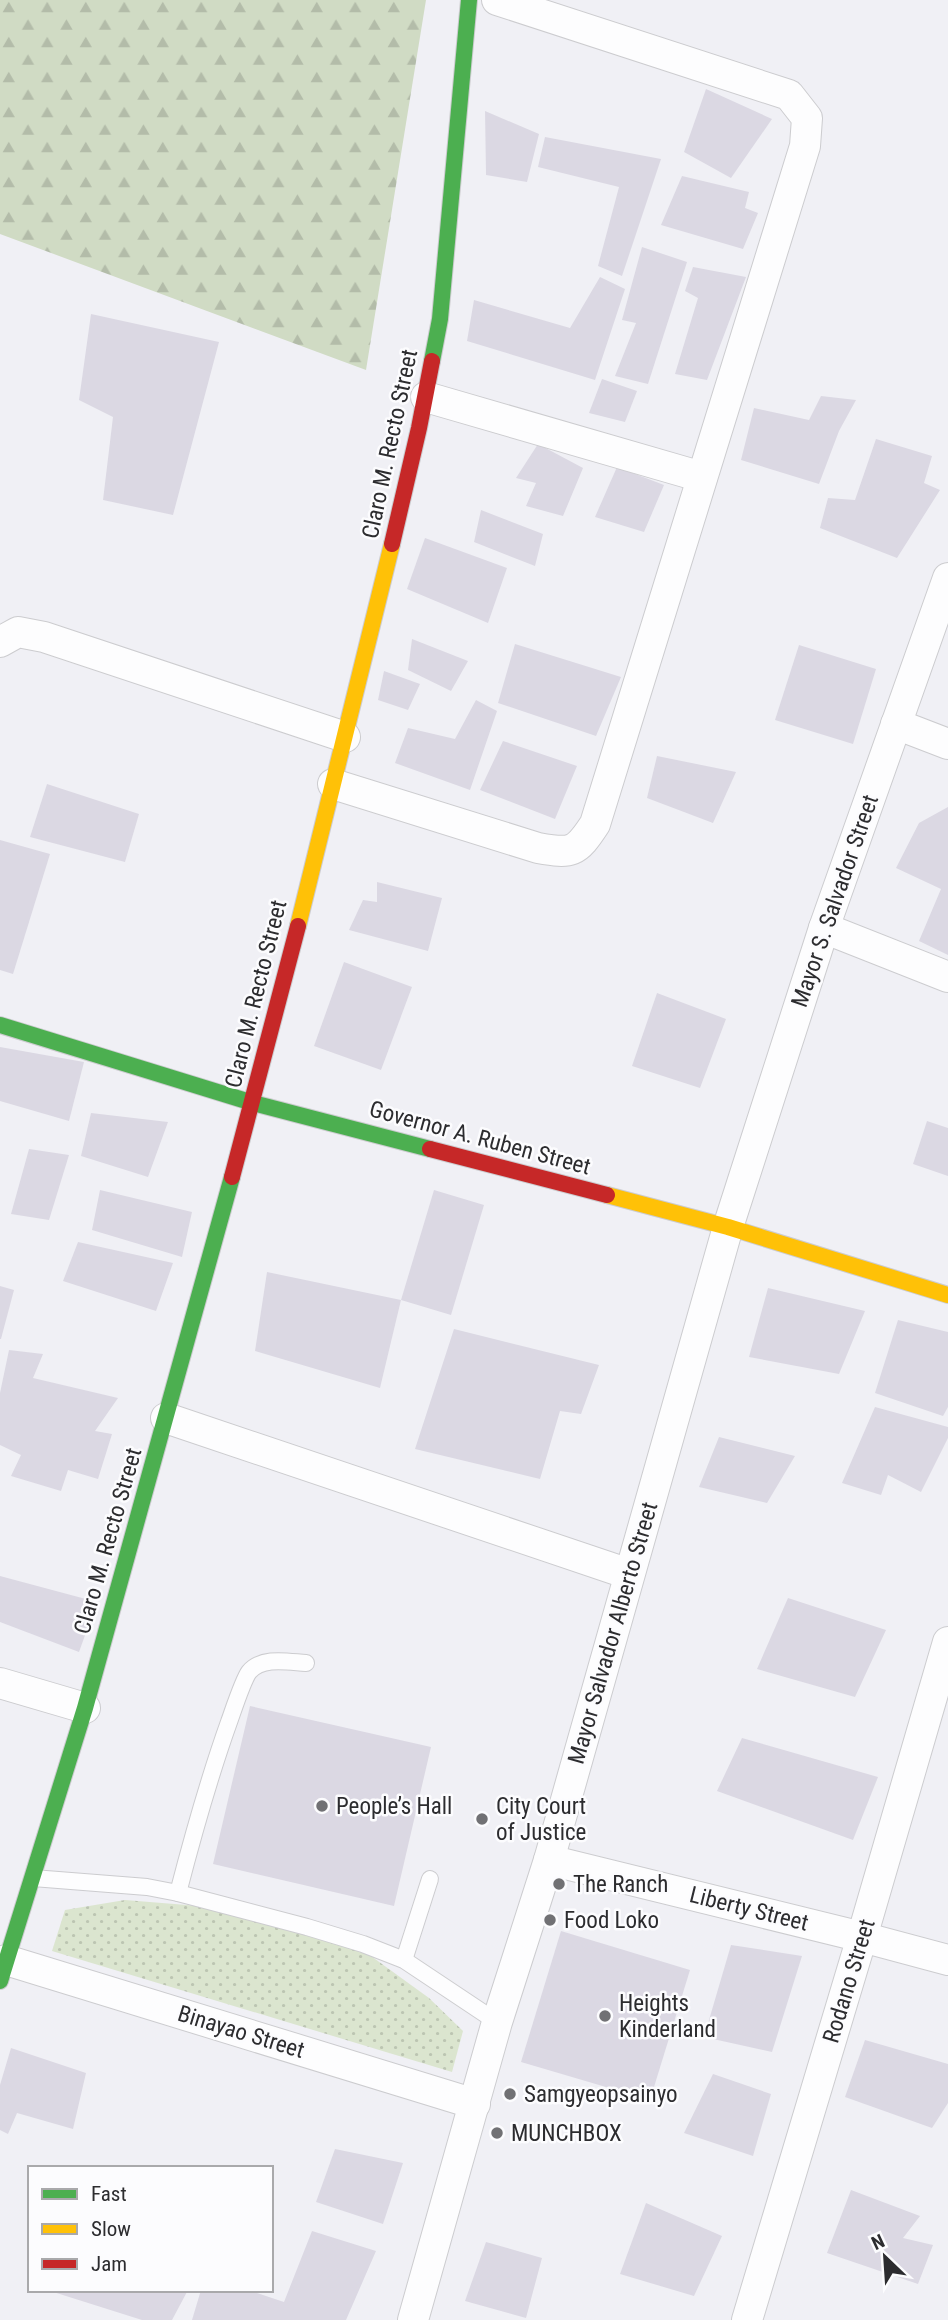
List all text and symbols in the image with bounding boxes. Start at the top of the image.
street label: Claro M. Recto Street [357,347,423,541]
street label: Mayor S. Salvador Street [786,791,884,1011]
street label: Claro M. Recto Street [220,897,292,1091]
street label: Governor A. Ruben Street [366,1095,594,1181]
street label: Claro M. Recto Street [68,1445,148,1637]
street label: Mayor Salvador Alberto Street [563,1499,663,1767]
place label: People’s Hall [336,1793,452,1820]
place label: City Court of Justice [496,1793,586,1846]
marker: People’s Hall [314,1798,330,1814]
marker: City Court of Justice [474,1811,490,1827]
place label: The Ranch [573,1871,668,1898]
marker: The Ranch [551,1876,567,1892]
street label: Liberty Street [687,1881,811,1937]
place label: Food Loko [564,1907,659,1934]
marker: Food Loko [542,1912,558,1928]
street label: Rodano Street [817,1916,881,2046]
place label: Heights Kinderland [619,1990,716,2043]
street label: Binayao Street [174,2000,308,2064]
marker: Heights Kinderland [597,2008,613,2024]
place label: Samgyeopsainyo [524,2081,678,2108]
marker: Samgyeopsainyo [502,2086,518,2102]
place label: MUNCHBOX [511,2120,622,2147]
marker: MUNCHBOX [489,2125,505,2141]
legend [28,2166,273,2292]
text: Fast [91,2182,127,2206]
text: Slow [91,2217,131,2241]
north arrow [850,2222,920,2292]
text: N [868,2229,888,2255]
text: Jam [91,2252,127,2276]

